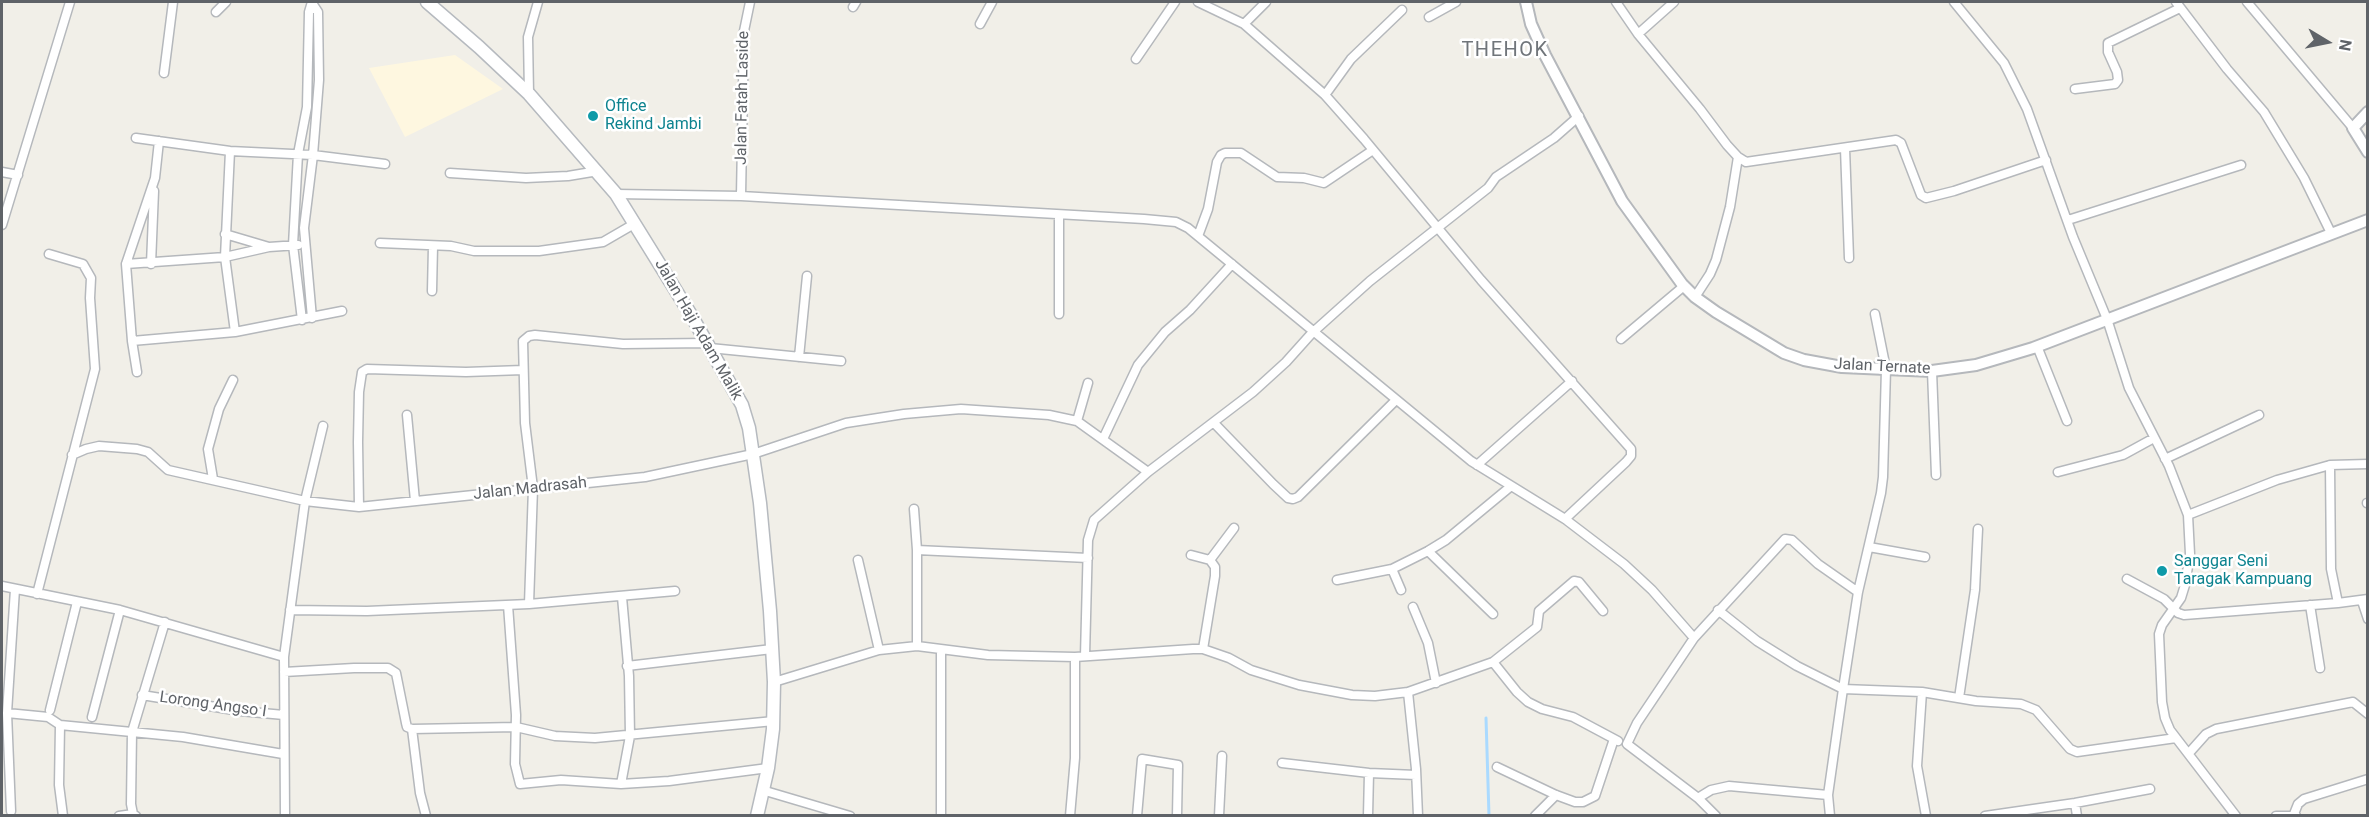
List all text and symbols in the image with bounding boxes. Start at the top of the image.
north arrow [2297,12,2357,72]
street label: Jalan Fatah Laside [732,31,754,165]
text: N [2335,38,2356,52]
district label: THEHOK [1461,39,1549,63]
place label: Office Rekind Jambi [605,97,702,135]
marker: Office Rekind Jambi [586,109,600,123]
street label: Jalan Haji Adam Malik [650,256,746,404]
street label: Jalan Ternate [1833,355,1931,379]
street label: Jalan Madrasah [472,473,588,505]
place label: Sanggar Seni Taragak Kampuang [2174,552,2312,590]
marker: Sanggar Seni Taragak Kampuang [2155,564,2169,578]
street label: Lorong Angso I [158,688,268,722]

